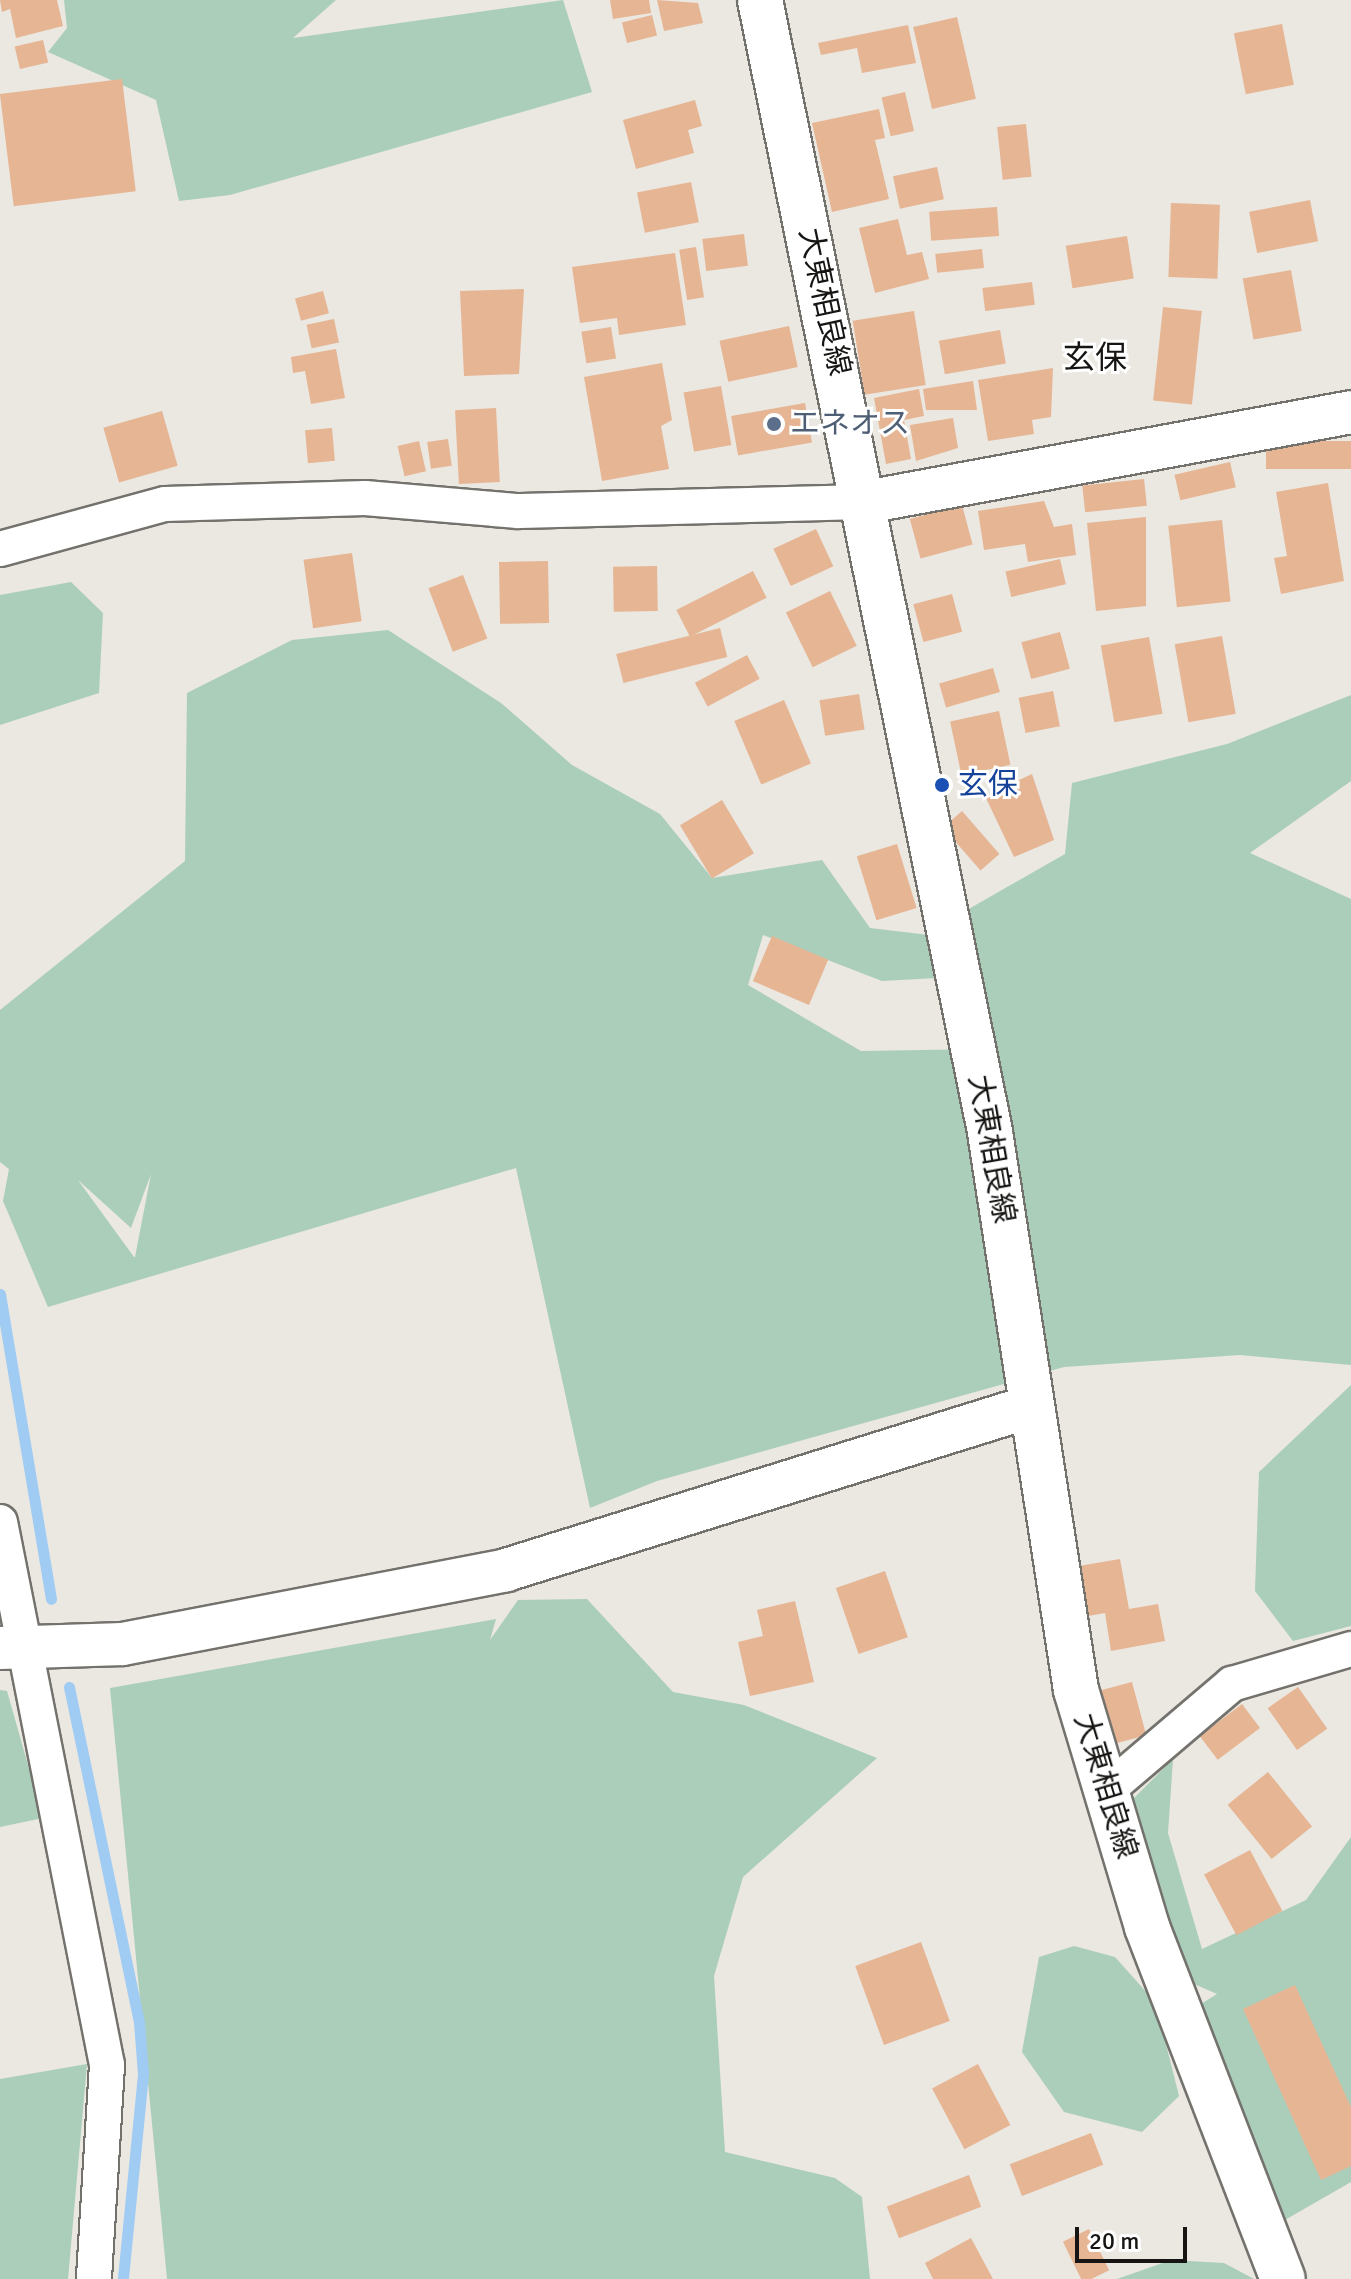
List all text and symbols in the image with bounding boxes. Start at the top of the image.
street label: 大東相良線 [791,225,857,379]
district label: 玄保 [1063,339,1127,377]
place label: エネオス [790,406,910,442]
marker: エネオス [765,415,783,433]
place label: 玄保 [958,767,1018,803]
marker: 玄保 [933,776,951,794]
street label: 大東相良線 [960,1072,1022,1226]
street label: 大東相良線 [1066,1709,1144,1863]
scale bar [1079,2211,1191,2261]
text: 20 m [1089,2226,1139,2256]

